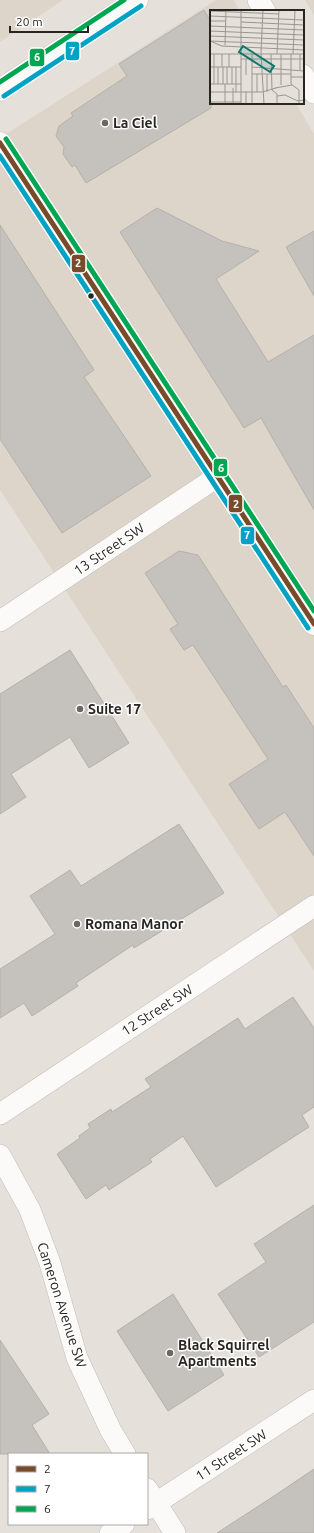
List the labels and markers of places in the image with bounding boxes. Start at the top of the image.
place label: La Ciel [113,115,157,131]
marker: La Ciel [100,118,110,128]
unlabelled marker [86,291,96,301]
place label: Suite 17 [88,701,141,717]
marker: Suite 17 [75,704,85,714]
place label: Romana Manor [85,916,184,932]
marker: Romana Manor [72,919,82,929]
place label: Black Squirrel Apartments [178,1337,269,1369]
marker: Black Squirrel Apartments [165,1348,175,1358]

